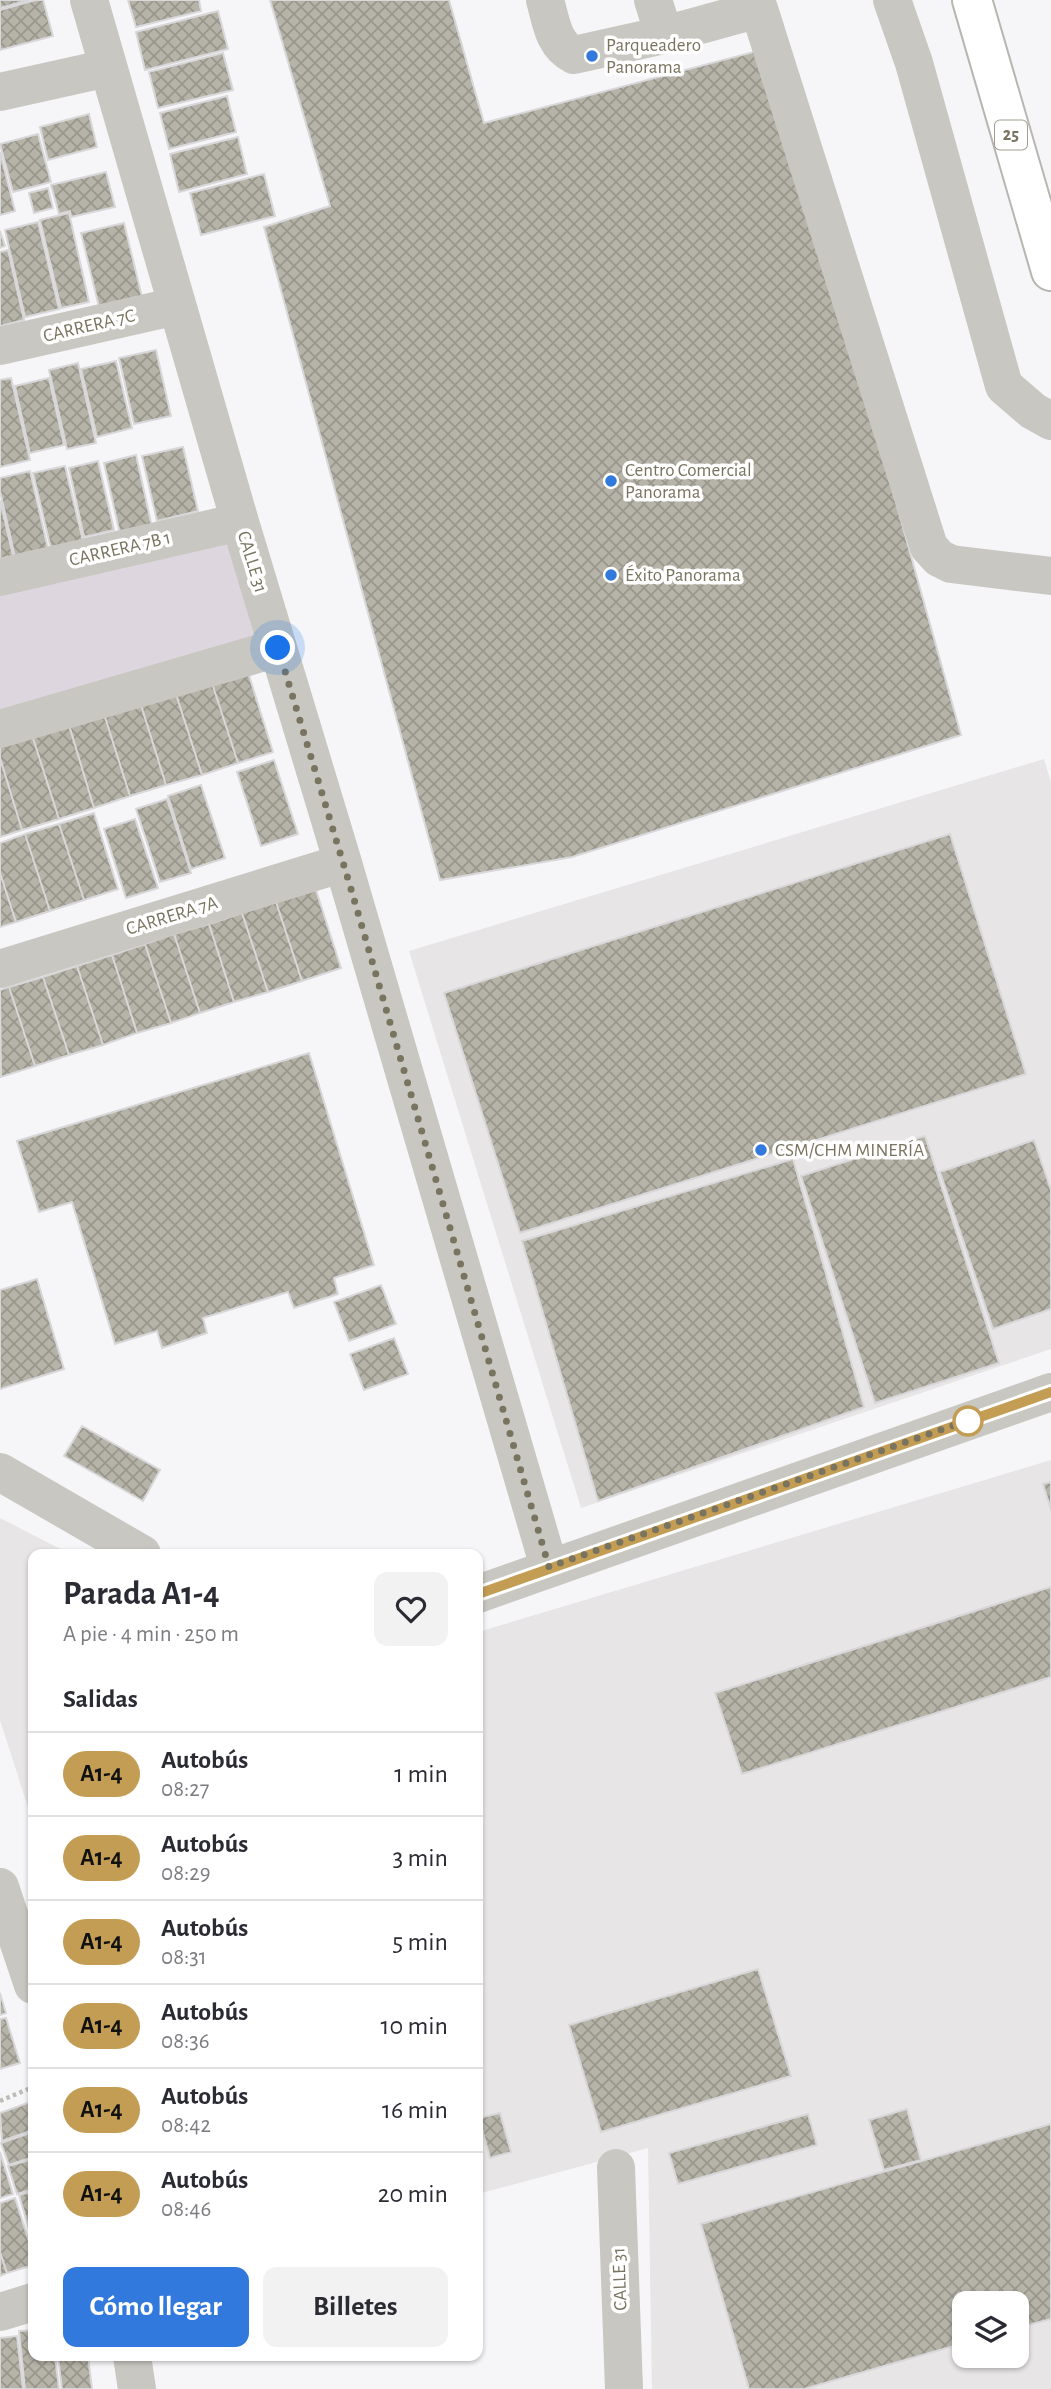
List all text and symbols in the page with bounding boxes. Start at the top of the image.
place label: Parqueadero Panorama [606,36,701,77]
marker: Parqueadero Panorama [584,48,600,64]
road number: 25 [995,120,1027,150]
street label: CARRERA 7C [41,306,137,346]
place label: Centro Comercial Panorama [625,461,752,502]
marker: Centro Comercial Panorama [603,473,619,489]
street label: CARRERA 7B 1 [67,528,173,570]
street label: CALLE 31 [234,529,270,595]
place label: Éxito Panorama [625,564,741,585]
marker: Éxito Panorama [603,567,619,583]
your location [260,630,295,665]
street label: CARRERA 7A [124,893,220,939]
place label: CSM/CHM MINERÍA [775,1139,924,1160]
marker: CSM/CHM MINERÍA [753,1142,769,1158]
unlabelled marker [953,1406,983,1436]
button: heart [374,1572,448,1646]
text: Parada A1-4 [63,1578,220,1611]
text: A pie · 4 min · 250 m [63,1623,239,1646]
text: Salidas [63,1686,138,1712]
text: Autobús [161,1747,248,1773]
text: 1 min [394,1761,448,1787]
text: A1-4 [80,1762,123,1786]
text: 08:27 [161,1778,209,1801]
text: Autobús [161,1831,248,1857]
text: 3 min [392,1845,448,1871]
text: A1-4 [80,1846,123,1870]
text: 08:29 [161,1862,211,1885]
text: Autobús [161,1915,248,1941]
text: 5 min [392,1929,448,1955]
text: A1-4 [80,1930,123,1954]
text: 08:31 [161,1946,207,1969]
text: Autobús [161,1999,248,2025]
text: 10 min [381,2013,448,2039]
text: A1-4 [80,2014,123,2038]
text: 08:36 [161,2030,210,2053]
text: Autobús [161,2083,248,2109]
text: 16 min [382,2097,448,2123]
text: A1-4 [80,2098,123,2122]
text: 08:42 [161,2114,211,2137]
text: Autobús [161,2167,248,2193]
text: 20 min [378,2181,448,2207]
text: A1-4 [80,2182,123,2206]
text: 08:46 [161,2198,211,2221]
street label: CALLE 31 [609,2247,631,2311]
button: Cómo llegar [63,2267,249,2347]
button: Billetes [263,2267,448,2347]
map controls [952,2291,1029,2368]
button: layers [952,2291,1029,2368]

